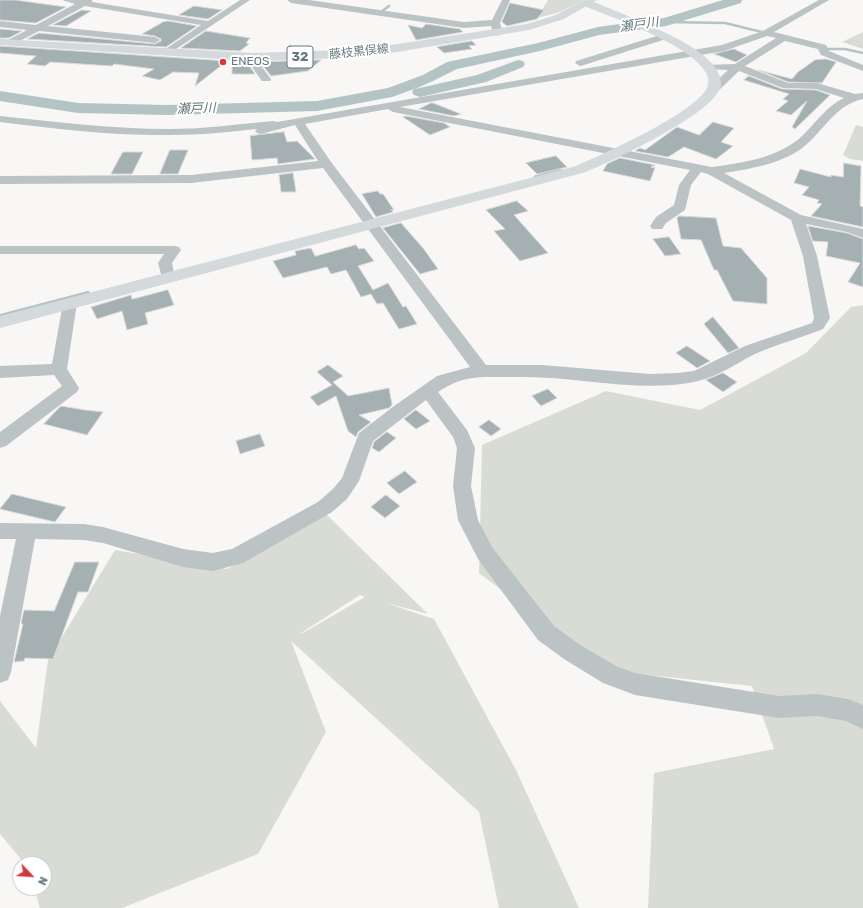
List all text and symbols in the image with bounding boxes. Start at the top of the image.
water label: 瀬戸川 [619,15,659,35]
street label: 藤枝黒俣線 [328,42,390,62]
road number: 32 [287,46,313,68]
place label: ENEOS [231,55,269,69]
marker: ENEOS [218,57,228,67]
water label: 瀬戸川 [176,101,216,117]
north arrow [12,856,52,896]
text: N [35,875,50,887]

